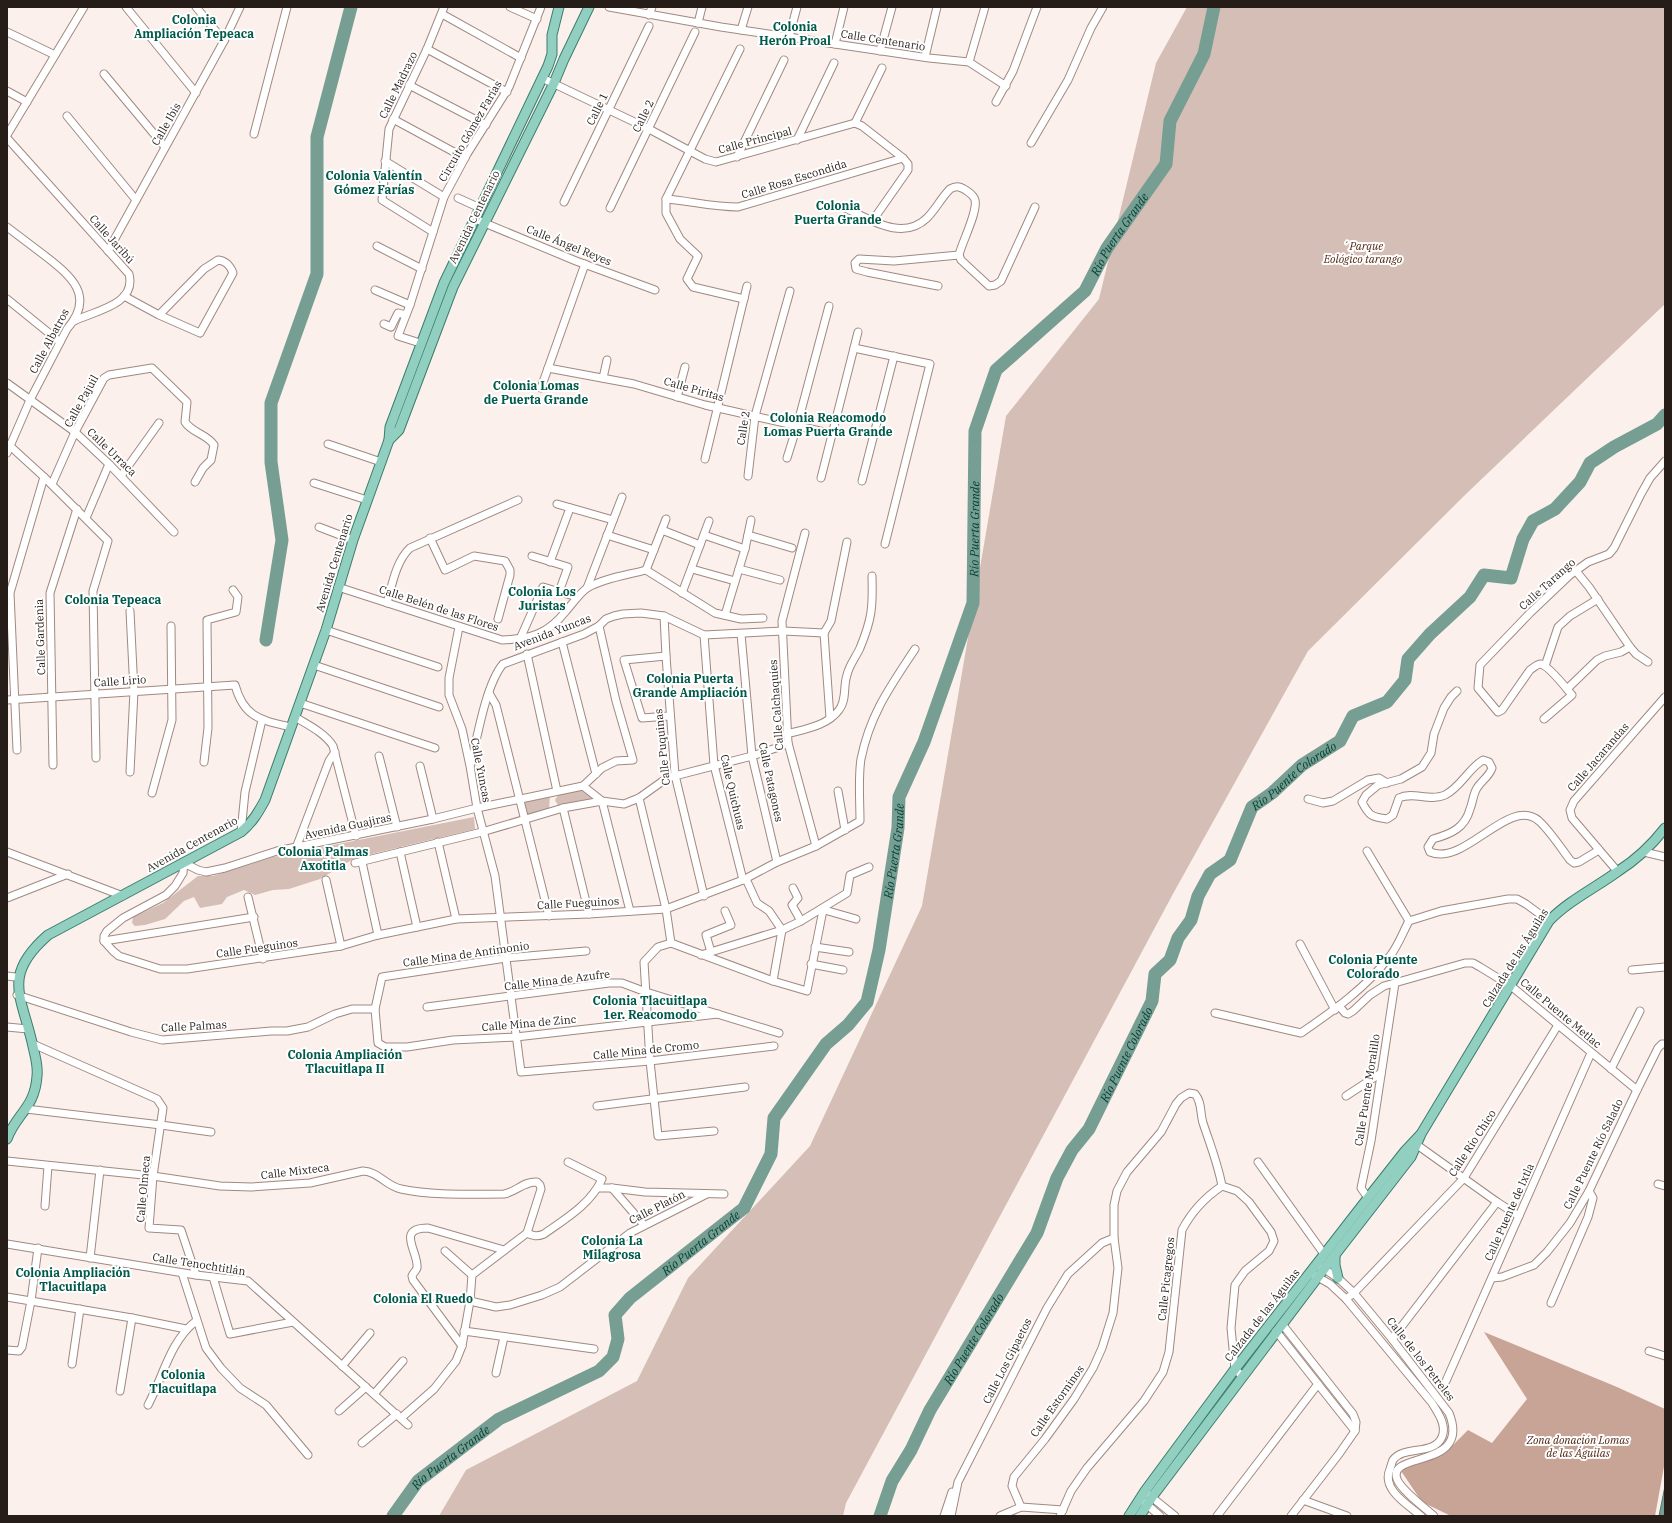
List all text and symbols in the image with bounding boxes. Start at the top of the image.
district label: Colonia Ampliación Tepeaca [134,12,254,41]
district label: Colonia Herón Proal [759,19,831,48]
street label: Calle Centenario [840,26,926,54]
street label: Calle Madrazo [376,49,420,121]
street label: Circuito Gómez Farías [435,78,505,184]
street label: Calle 1 [583,90,611,128]
street label: Calle 2 [629,97,657,135]
street label: Calle Ibis [148,100,184,148]
street label: Calle Principal [717,123,793,157]
street label: Calle Rosa Escondida [740,156,848,202]
district label: Colonia Valentín Gómez Farías [326,168,422,197]
street label: Avenida Centenario [445,168,503,266]
water label: Río Puerta Grande [1086,189,1151,279]
district label: Colonia Puerta Grande [794,198,882,227]
street label: Calle Jaribú [86,212,138,266]
street label: Calle Ángel Reyes [524,222,614,268]
park label: ´Parque Eológico tarango [1323,239,1403,266]
street label: Calle Albatros [26,306,72,376]
street label: Calle Pajuil [61,372,101,430]
street label: Calle Piritas [662,374,726,404]
district label: Colonia Lomas de Puerta Grande [484,378,588,407]
street label: Calle 2 [733,410,753,446]
district label: Colonia Reacomodo Lomas Puerta Grande [763,410,893,439]
street label: Calle Urraca [84,425,140,479]
water label: Río Puerta Grande [966,480,982,578]
street label: Avenida Centenario [312,512,356,614]
street label: Calle Tarango [1516,555,1578,613]
street label: Calle Belén de las Flores [377,582,501,634]
district label: Colonia Los Juristas [508,584,576,613]
district label: Colonia Tepeaca [65,592,162,607]
street label: Calle Gardenia [32,599,48,675]
street label: Avenida Yuncas [511,611,593,653]
street label: Calle Calchaquíes [766,659,786,751]
district label: Colonia Puerta Grande Ampliación [633,671,748,700]
street label: Calle Lirio [93,672,147,690]
street label: Calle Puquinas [651,708,673,786]
street label: Calle Jacarandas [1564,720,1632,794]
street label: Calle Yuncas [468,737,494,803]
water label: Río Puente Colorado [1247,738,1339,814]
street label: Calle Patagones [756,741,786,823]
street label: Calle Quichuas [718,753,748,831]
water label: Río Puerta Grande [880,802,906,900]
street label: Avenida Guajiras [303,810,393,842]
street label: Avenida Centenario [144,813,240,875]
district label: Colonia Palmas Axotitla [278,844,368,873]
street label: Calle Fueguinos [537,894,619,912]
street label: Calzada de las Águilas [1479,906,1551,1010]
street label: Calle Fueguinos [215,935,299,961]
street label: Calle Mina de Antimonio [402,938,530,970]
district label: Colonia Puente Colorado [1328,952,1418,981]
street label: Calle Mina de Azufre [503,967,611,993]
street label: Calle Puente Metlac [1518,975,1605,1051]
district label: Colonia Tlacuitlapa 1er. Reacomodo [593,993,708,1022]
water label: Río Puente Colorado [1096,1004,1155,1105]
street label: Calle Mina de Zinc [481,1012,577,1034]
street label: Calle Palmas [161,1017,227,1035]
street label: Calle Puente Moralillo [1351,1033,1383,1147]
street label: Calle Mina de Cromo [592,1037,700,1063]
district label: Colonia Ampliación Tlacuitlapa II [287,1047,403,1076]
street label: Calle Puente Río Salado [1560,1096,1626,1212]
street label: Calle Río Chico [1445,1107,1499,1179]
street label: Calle Olmeca [133,1155,153,1223]
street label: Calle Mixteca [260,1160,330,1182]
street label: Calle Puente de Ixtla [1481,1161,1537,1263]
street label: Calle Platón [627,1187,687,1227]
water label: Río Puerta Grande [657,1206,743,1279]
district label: Colonia La Milagrosa [581,1233,643,1262]
street label: Calle Picagregos [1155,1236,1177,1322]
street label: Calle Tenochtitlán [151,1250,247,1278]
district label: Colonia Ampliación Tlacuitlapa [15,1265,131,1294]
street label: Calzada de las Águilas [1221,1266,1303,1364]
water label: Río Puente Colorado [939,1290,1006,1388]
district label: Colonia El Ruedo [373,1291,473,1306]
street label: Calle de los Petreles [1384,1314,1458,1404]
street label: Calle Los Gipaetos [979,1316,1035,1406]
street label: Calle Estorninos [1027,1362,1087,1440]
district label: Colonia Tlacuitlapa [149,1367,217,1396]
water label: Río Puerta Grande [407,1421,493,1493]
park label: Zona donación Lomas de las Águilas [1526,1433,1630,1460]

